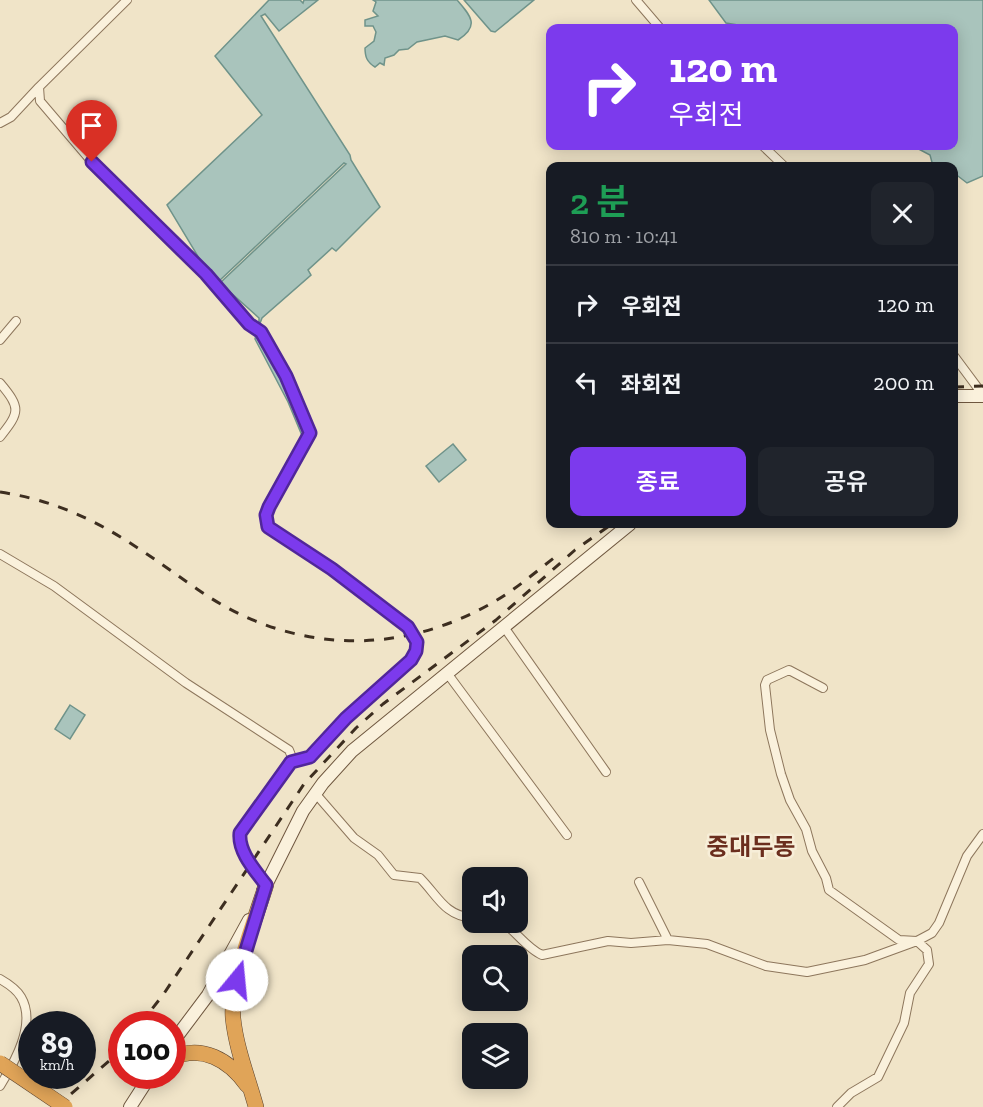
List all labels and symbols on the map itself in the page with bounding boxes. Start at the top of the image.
pin [66,100,117,162]
district label: 중대두동 [707,832,795,861]
position arrow [205,948,269,1012]
speed limit sign: 100 [108,1011,186,1089]

